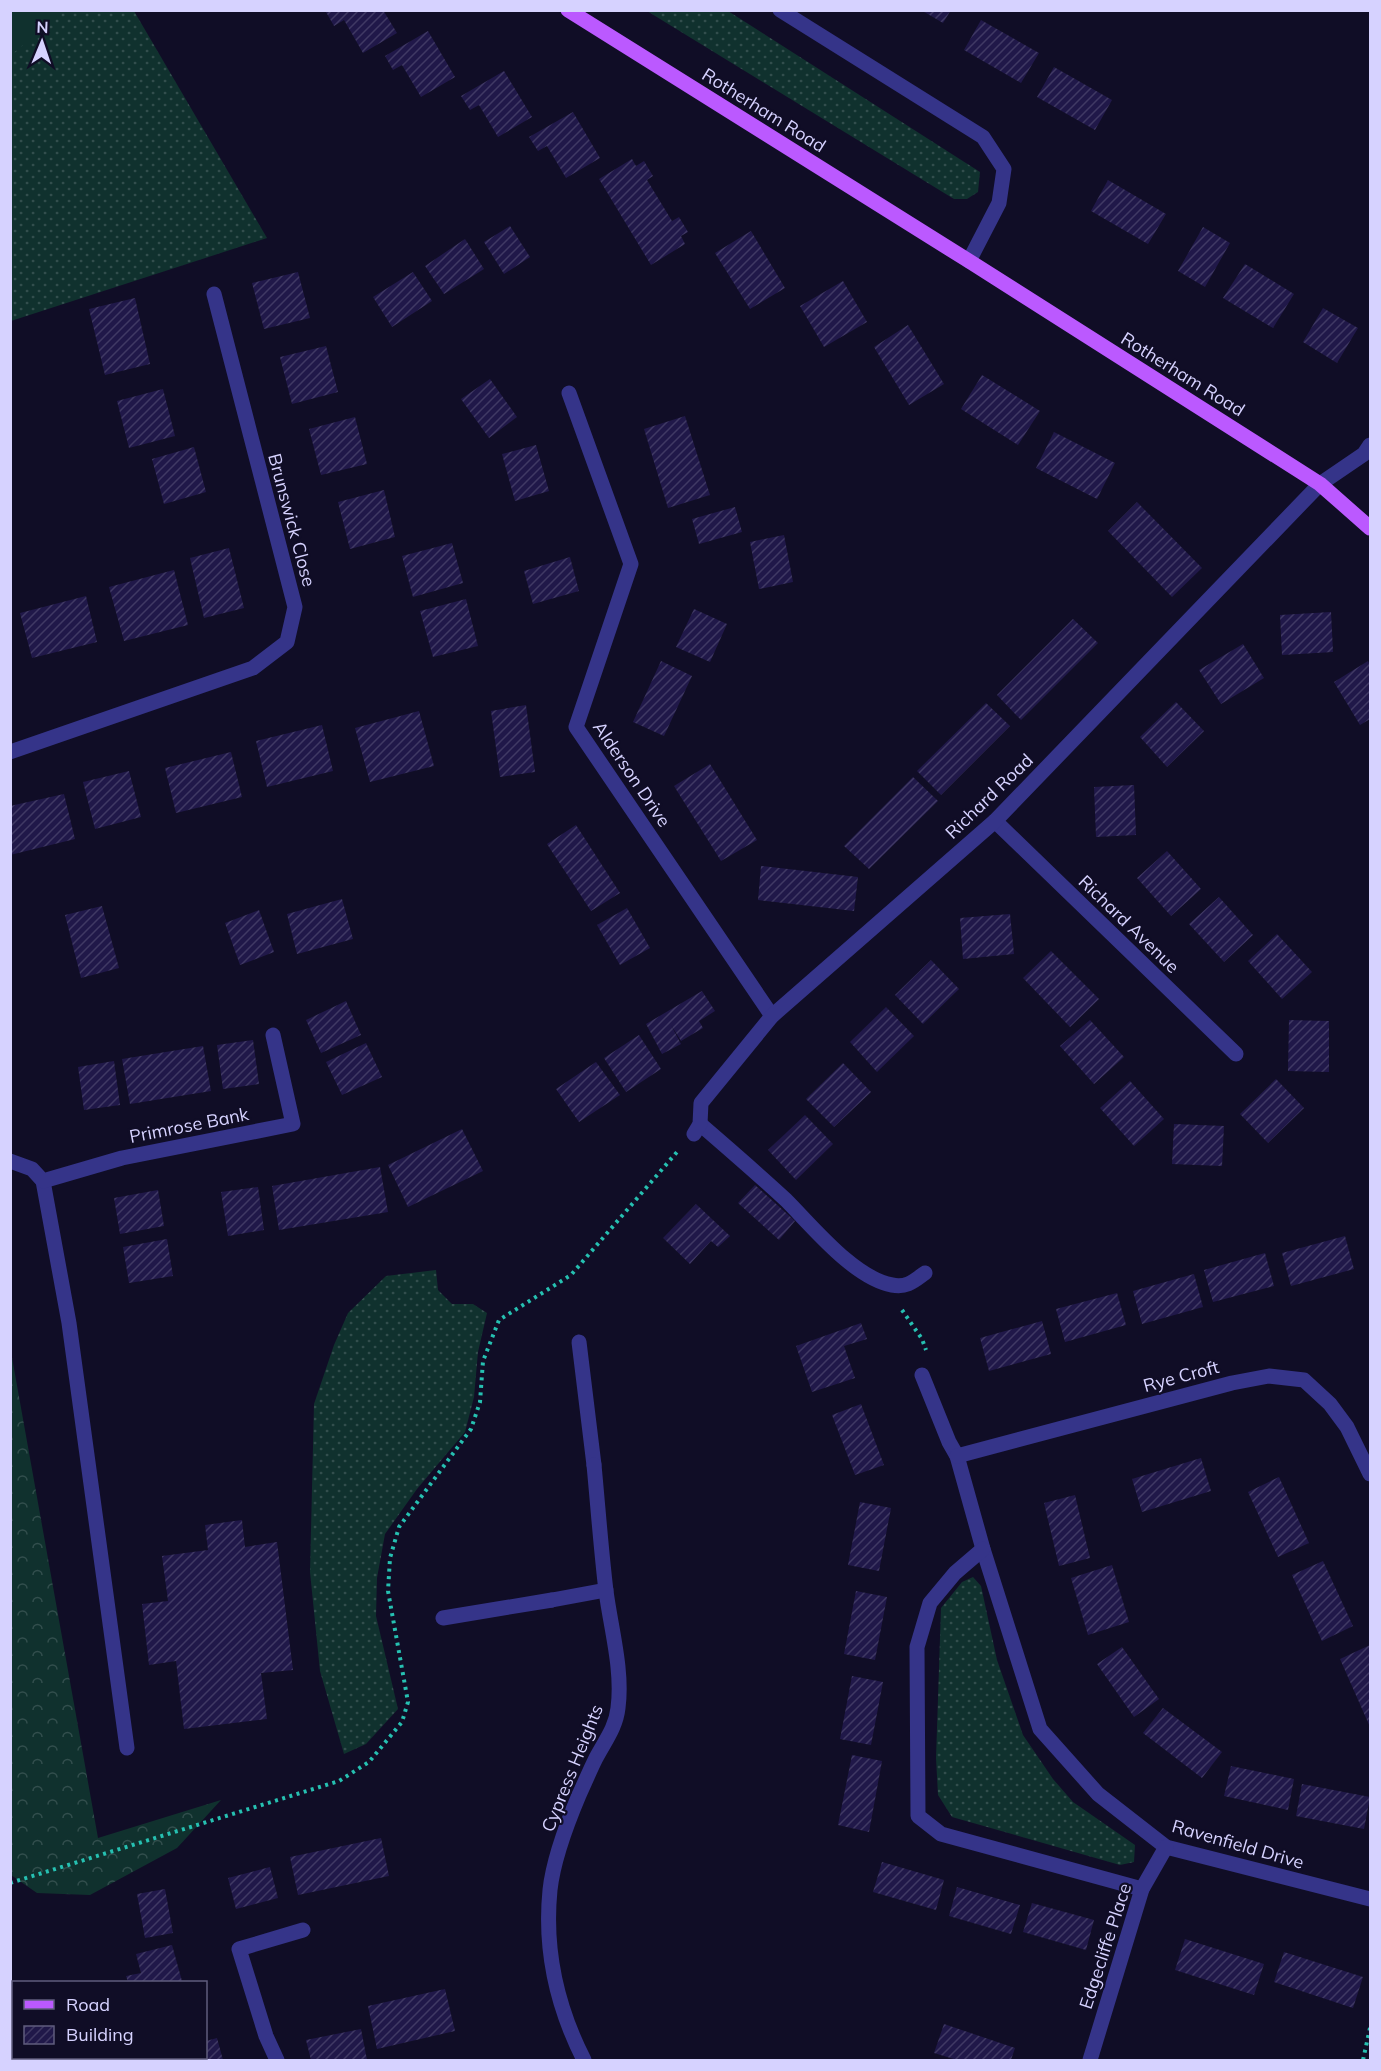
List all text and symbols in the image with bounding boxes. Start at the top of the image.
north arrow [12,12,72,72]
text: N [36,17,49,37]
street label: Rotherham Road [698,63,830,157]
street label: Rotherham Road [1117,327,1249,421]
street label: Brunswick Close [263,451,321,589]
street label: Alderson Drive [588,717,676,831]
street label: Richard Road [940,748,1038,844]
street label: Richard Avenue [1074,870,1184,978]
street label: Primrose Bank [127,1102,251,1148]
street label: Rye Croft [1141,1355,1221,1397]
street label: Cypress Heights [536,1701,608,1835]
street label: Ravenfield Drive [1169,1814,1307,1874]
street label: Edgecliffe Place [1074,1880,1136,2012]
legend [12,1981,207,2059]
text: Road [66,1993,110,2016]
text: Building [66,2023,134,2046]

